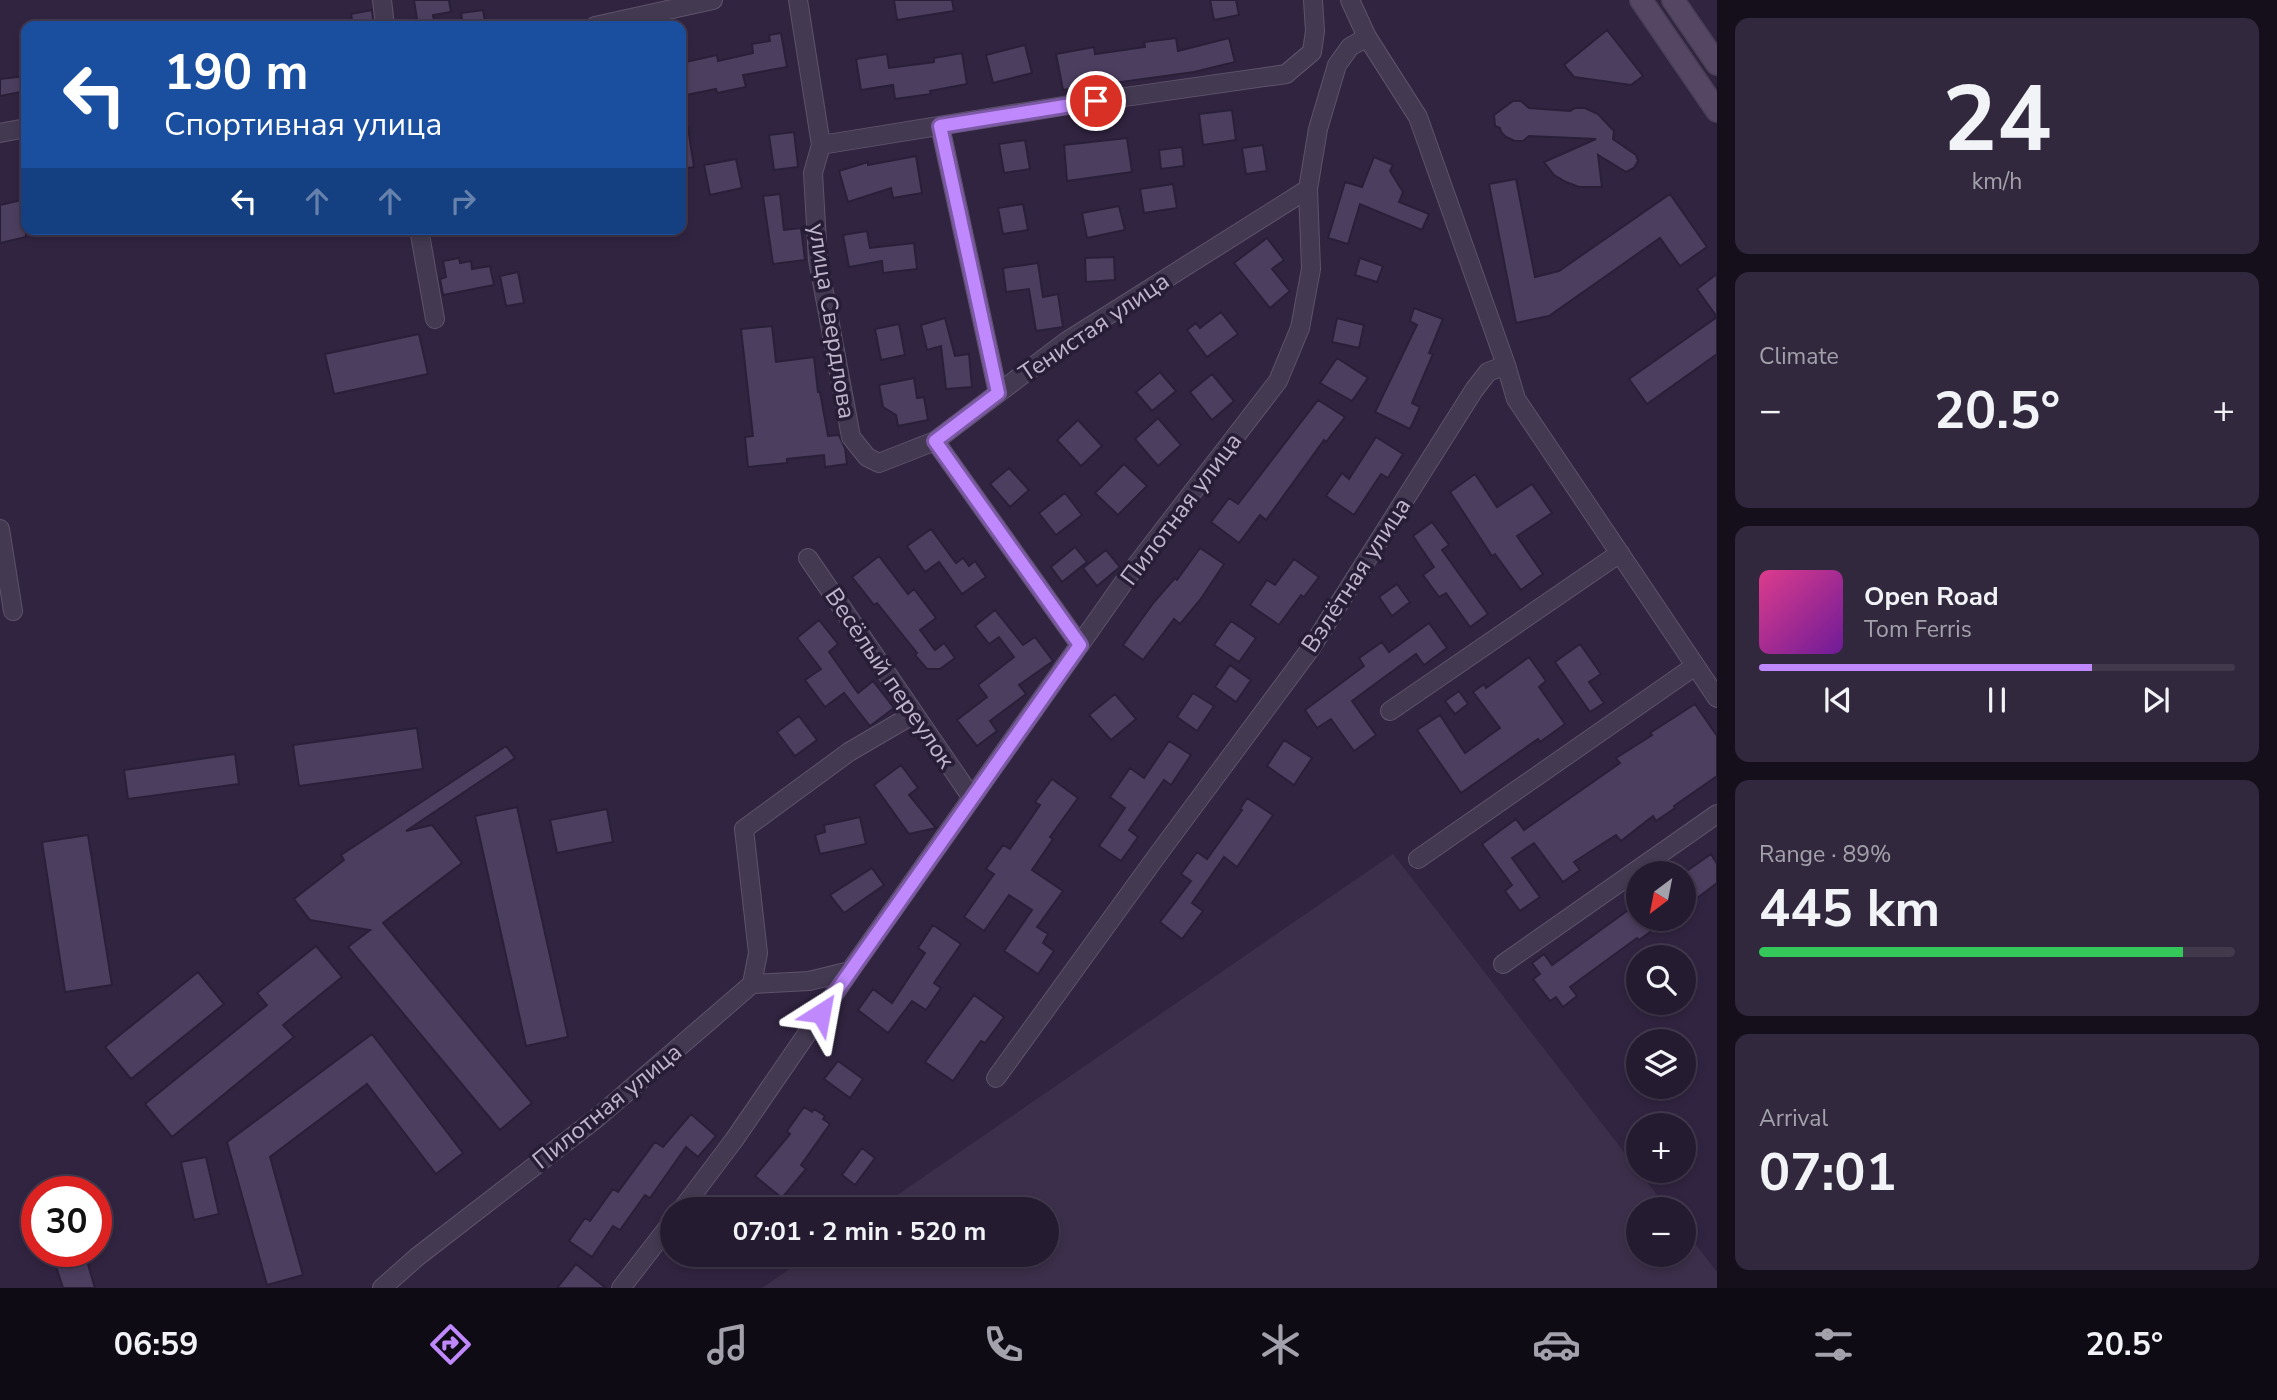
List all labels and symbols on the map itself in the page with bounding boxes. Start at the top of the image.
pin [1066,71,1126,131]
street label: улица Свердлова [801,221,863,421]
street label: Тенистая улица [1013,265,1175,389]
street label: Пилотная улица [1113,426,1249,592]
street label: Взлётная улица [1294,491,1418,659]
street label: Весёлый переулок [818,582,962,775]
north arrow [1626,861,1696,931]
position arrow [784,976,858,1050]
street label: Пилотная улица [526,1036,688,1176]
speed limit sign: 30 [21,1176,112,1267]

